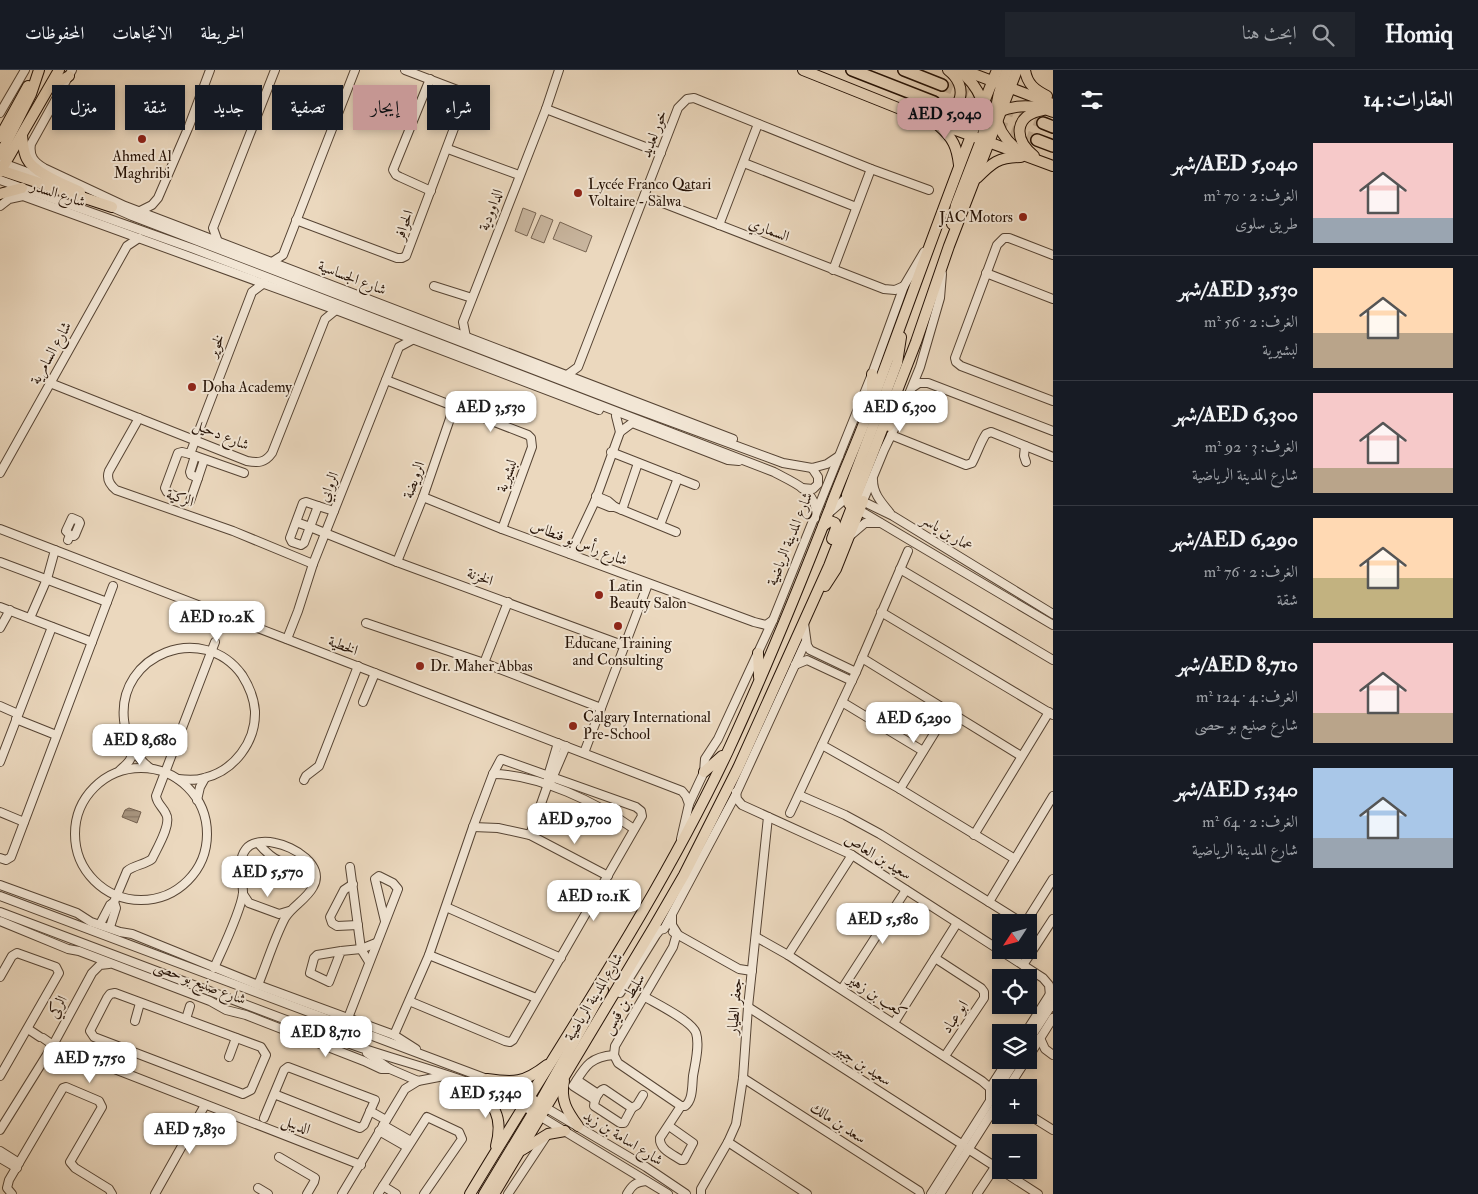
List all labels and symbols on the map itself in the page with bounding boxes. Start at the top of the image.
pin: AED 5,040 [888,98,1002,140]
street label: خور لعديد [636,108,672,160]
marker: Ahmed Al Maghribi [136,133,148,145]
place label: Ahmed Al Maghribi [111,147,172,183]
place label: Lycée Franco Qatari Voltaire - Salwa [588,175,711,211]
street label: شارع السدر [25,176,88,215]
street label: الداوودية [474,186,508,234]
marker: Lycée Franco Qatari Voltaire - Salwa [572,187,584,199]
street label: الحوافر [389,207,418,245]
place label: JAC Motors [938,208,1013,228]
marker: JAC Motors [1017,211,1029,223]
street label: السماري [745,214,792,248]
street label: شارع الجساسية [314,256,389,303]
street label: شارع السامرية [26,318,79,389]
street label: لخوير [202,332,229,362]
place label: Doha Academy [202,378,292,397]
marker: Doha Academy [186,381,198,393]
pin: AED 3,530 [434,390,548,433]
pin: AED 6,300 [843,390,957,433]
street label: شارع دحيل [189,415,252,458]
street label: لبشيرية [492,457,522,495]
street label: الرويضة [399,459,429,501]
street label: الروابي [314,469,345,506]
street label: الركية [164,484,196,512]
street label: شارع المدينة الرياضية [763,489,820,590]
street label: عمار بن ياسر [916,509,976,556]
street label: شارع رأس بو فنطاس [527,514,631,573]
street label: الخزنة [464,564,496,590]
place label: Latin Beauty Salon [609,577,687,613]
marker: Latin Beauty Salon [593,589,605,601]
pin: AED 10.2K [160,600,274,643]
marker: Educane Training and Consulting [612,620,624,632]
street label: الخطية [325,632,361,660]
place label: Educane Training and Consulting [564,634,672,670]
place label: Dr. Maher Abbas [430,657,533,676]
marker: Dr. Maher Abbas [414,660,426,672]
pin: AED 6,290 [857,702,971,744]
place label: Calgary International Pre-School [583,708,711,744]
marker: Calgary International Pre-School [567,720,579,732]
pin: AED 8,680 [83,724,197,766]
pin: AED 9,700 [518,802,632,845]
street label: سعيد بن العاص [841,829,915,885]
pin: AED 5,570 [211,856,325,898]
pin: AED 10.1K [537,880,651,922]
pin: AED 5,580 [826,902,940,945]
north arrow [992,914,1038,959]
street label: شارع المدينة الرياضية [560,949,630,1046]
street label: شارع صنيع بو حصى [150,957,249,1013]
street label: كعب بن زهير [842,969,910,1022]
street label: سليط بن قيس [598,970,650,1038]
street label: جعفر الطيار [723,977,747,1037]
street label: الركي [43,992,74,1023]
street label: ابو عباد [937,997,973,1037]
pin: AED 8,710 [269,1016,383,1058]
street label: سعيد بن جبير [829,1039,895,1090]
pin: AED 7,750 [33,1042,147,1084]
pin: AED 5,340 [429,1076,543,1119]
street label: سعد بن مالك [806,1098,870,1148]
street label: شارع اسامة بن زيد [578,1106,666,1173]
street label: الديبل [279,1111,313,1140]
pin: AED 7,830 [133,1112,247,1155]

